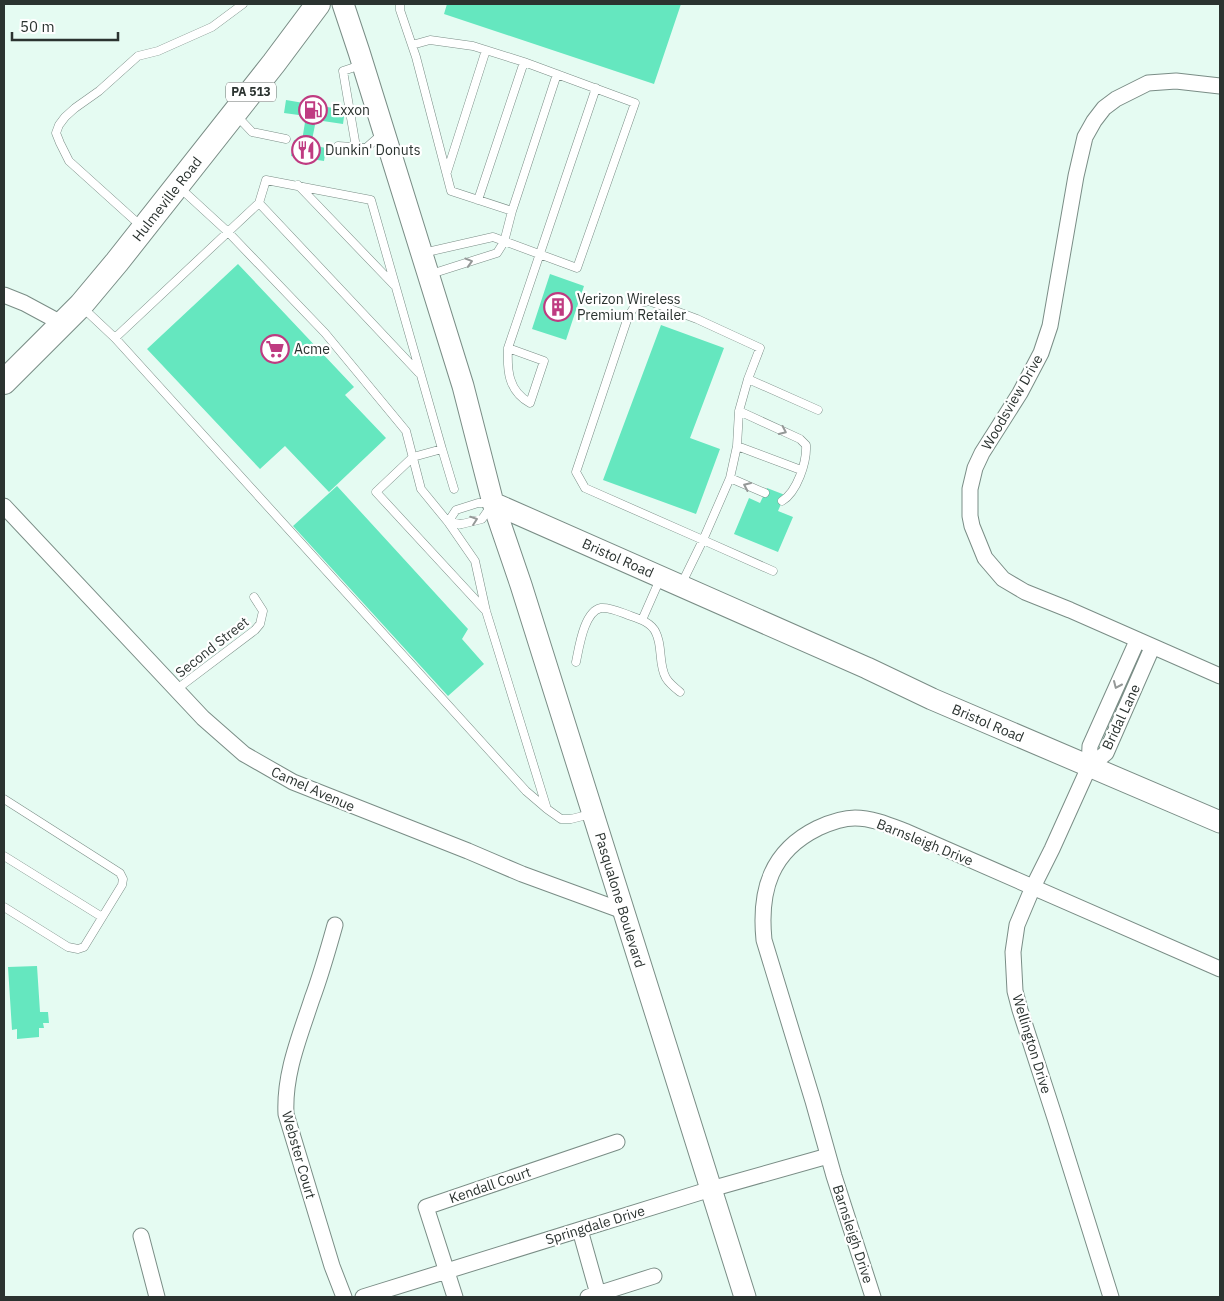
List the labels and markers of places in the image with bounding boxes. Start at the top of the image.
fuel station icon: Exxon [298,95,328,125]
place label: Exxon [332,101,370,119]
restaurant icon: Dunkin' Donuts [291,135,321,165]
place label: Dunkin' Donuts [325,141,421,159]
place label: Verizon Wireless Premium Retailer [577,290,686,324]
building icon: Verizon Wireless Premium Retailer [543,292,573,322]
supermarket icon: Acme [260,334,290,364]
place label: Acme [294,340,330,358]

